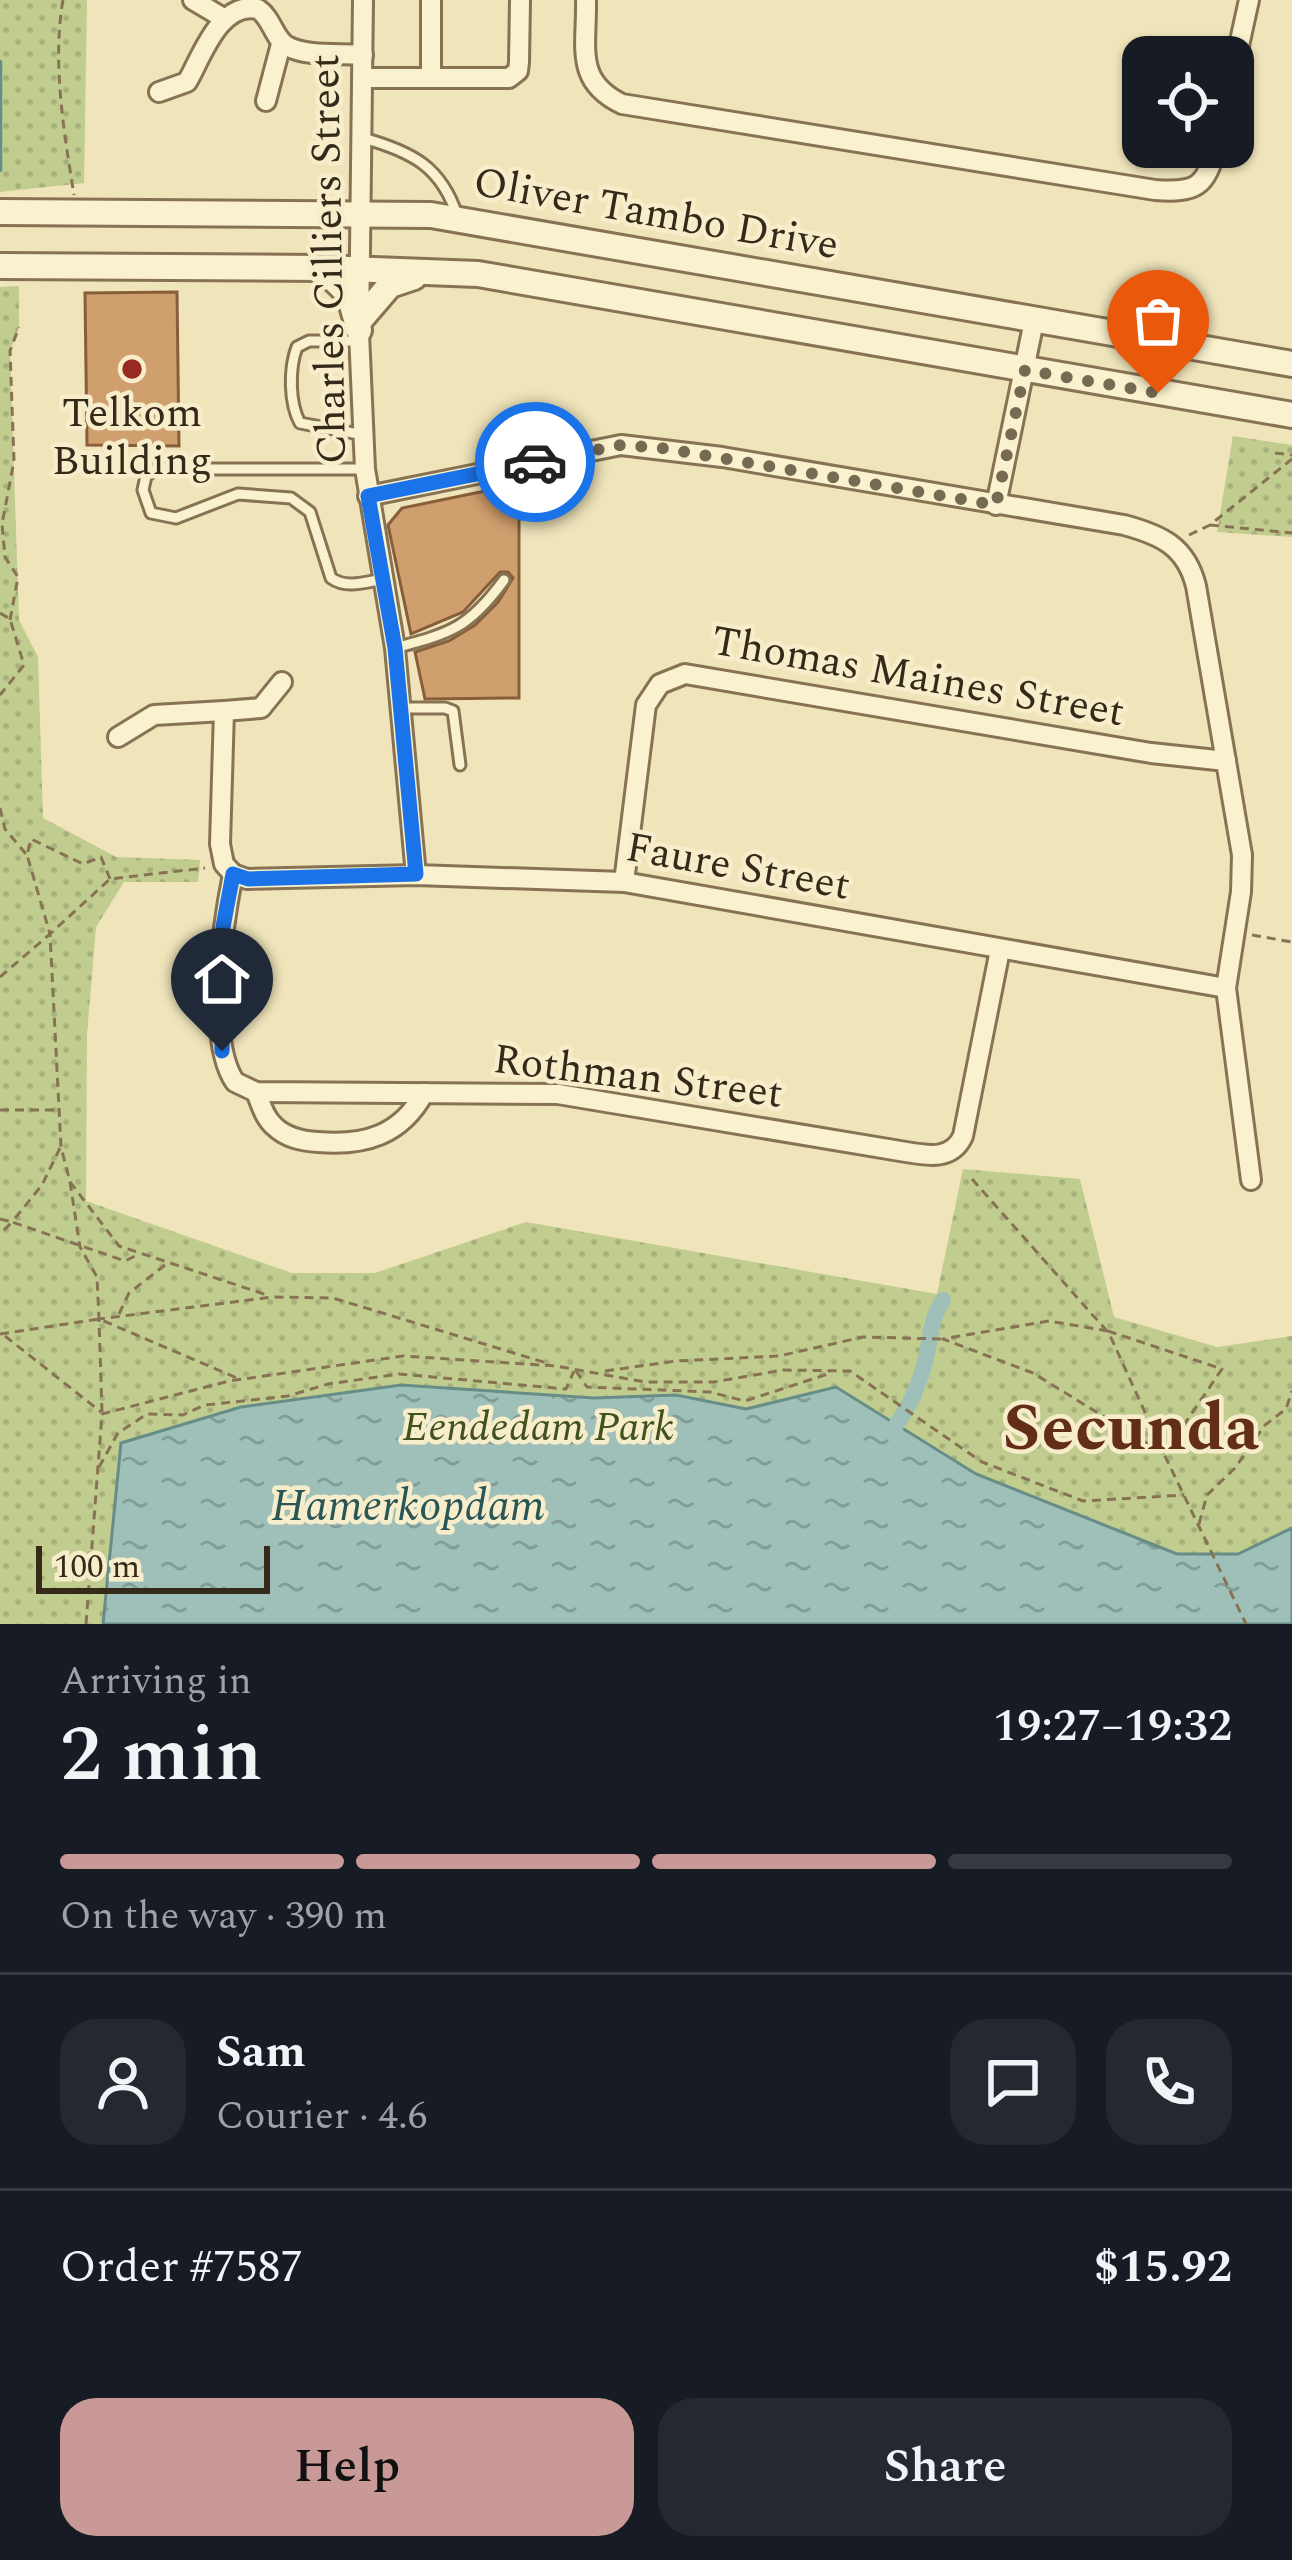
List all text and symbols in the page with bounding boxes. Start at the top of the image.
map controls [1122,36,1254,168]
button: locate [1122,36,1254,168]
street label: Charles Cilliers Street [294,53,364,465]
street label: Oliver Tambo Drive [468,151,844,277]
pin [1107,270,1209,393]
icon: bag [1125,288,1191,354]
marker: Telkom Building [119,356,145,382]
place label: Telkom Building [52,382,212,493]
courier [475,402,595,522]
icon: car [502,429,568,495]
street label: Thomas Maines Street [707,610,1129,744]
street label: Faure Street [621,816,855,918]
pin [171,928,273,1051]
icon: home [189,946,255,1012]
street label: Rothman Street [490,1028,786,1126]
district label: Secunda [1003,1379,1259,1480]
park label: Eendedam Park [402,1396,674,1459]
water label: Hamerkopdam [271,1472,545,1541]
scale bar [36,1540,270,1593]
text: 100 m [54,1542,140,1592]
text: Arriving in [60,1652,252,1711]
text: 19:27–19:32 [993,1692,1232,1761]
text: 2 min [60,1696,262,1815]
text: On the way · 390 m [60,1887,387,1946]
text: Sam [216,2018,306,2087]
button: person [60,2019,186,2145]
button: chat [950,2019,1076,2145]
button: phone [1106,2019,1232,2145]
text: Courier · 4.6 [216,2087,427,2146]
text: Order #7587 [60,2233,303,2302]
text: $15.92 [1094,2233,1232,2302]
button: Help [60,2398,634,2536]
button: Share [658,2398,1232,2536]

